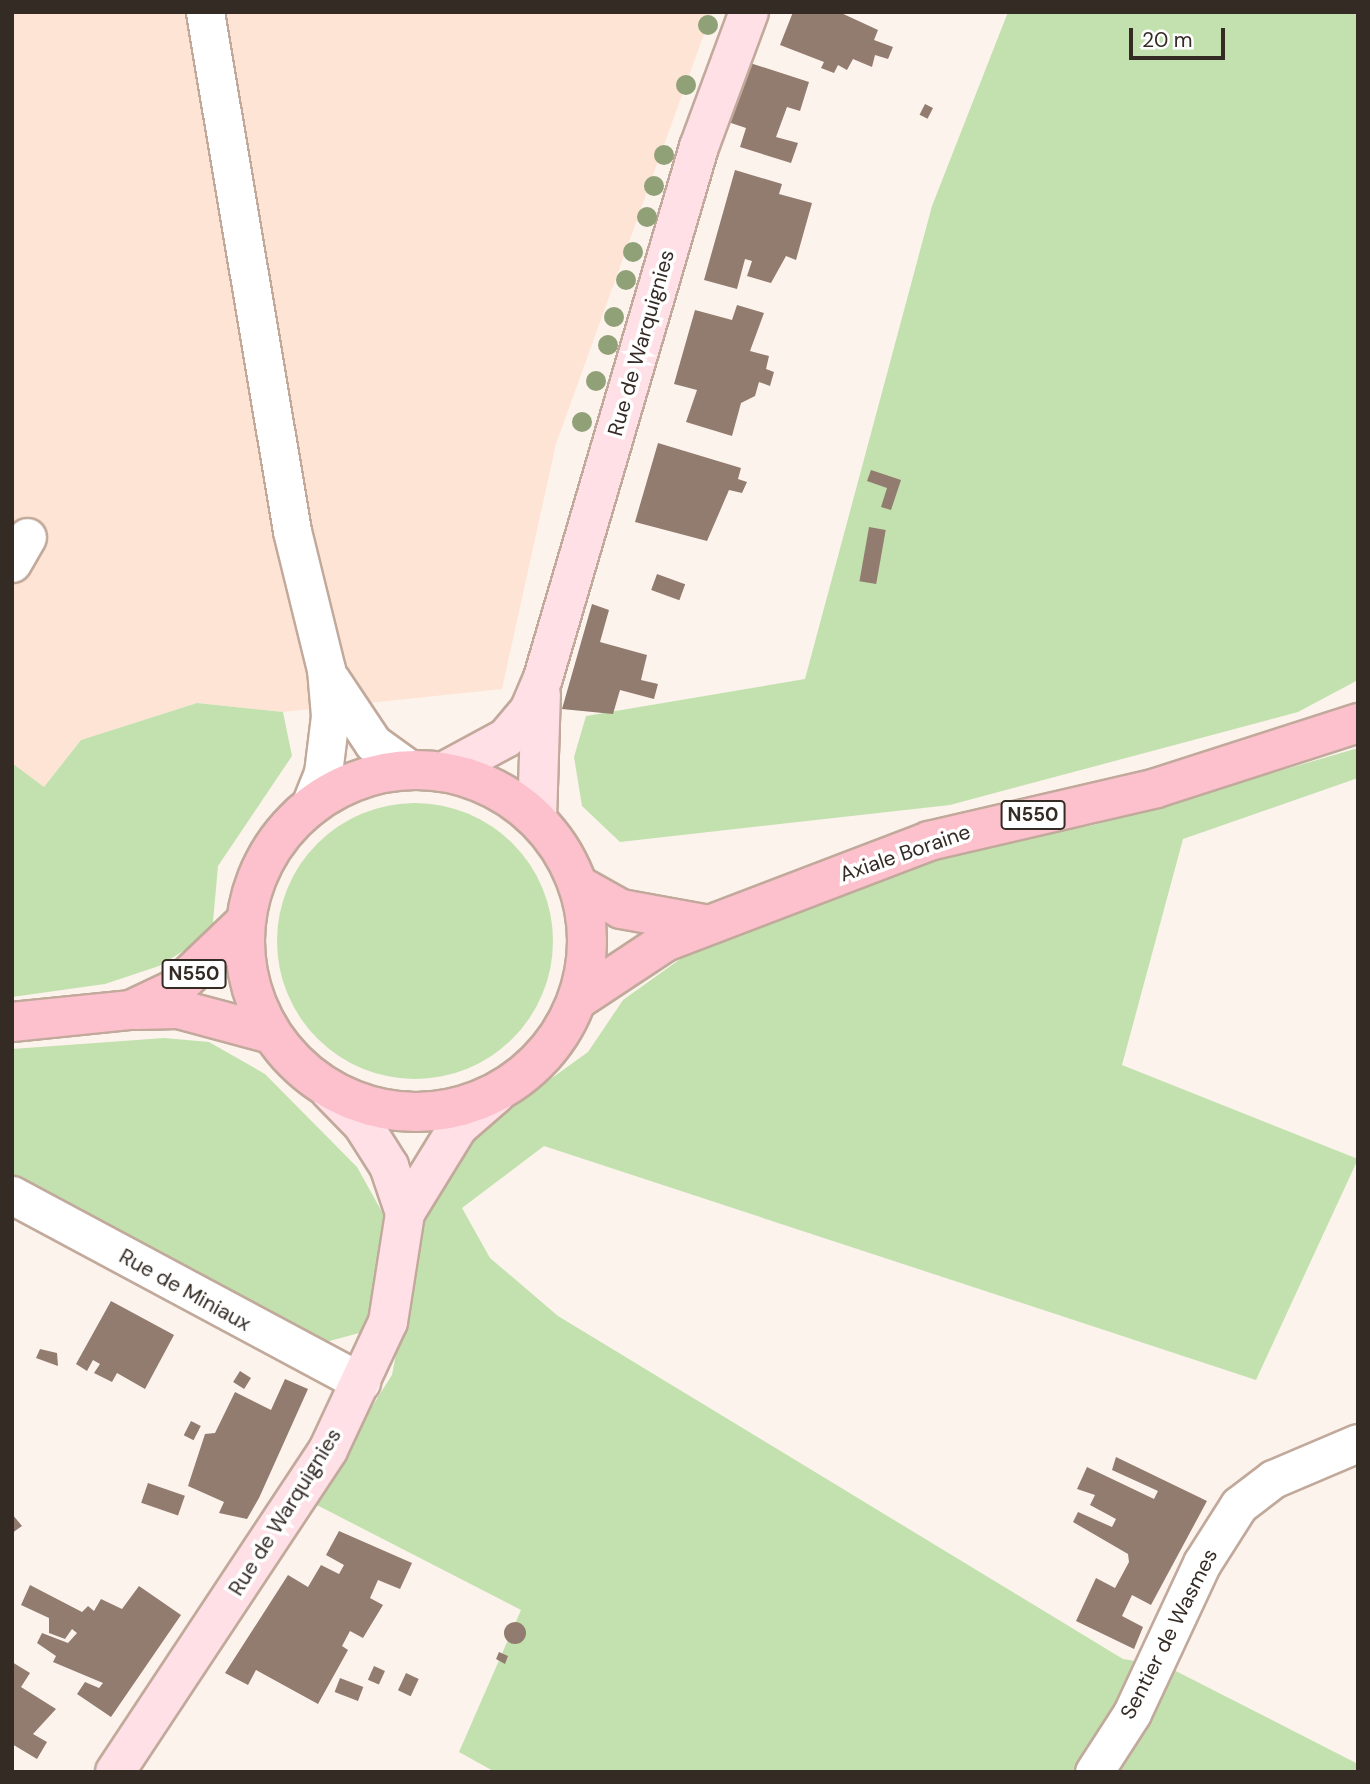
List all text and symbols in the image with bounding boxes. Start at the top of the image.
scale bar [1132,14,1228,58]
text: 20 m [1142,26,1193,54]
street label: Rue de Warquignies [602,247,680,439]
road number: N550 [1000,800,1066,830]
street label: Axiale Boraine [836,819,974,887]
road number: N550 [161,958,227,990]
street label: Rue de Miniaux [115,1243,255,1337]
street label: Rue de Warquignies [223,1424,347,1600]
street label: Sentier de Wasmes [1115,1545,1223,1723]

